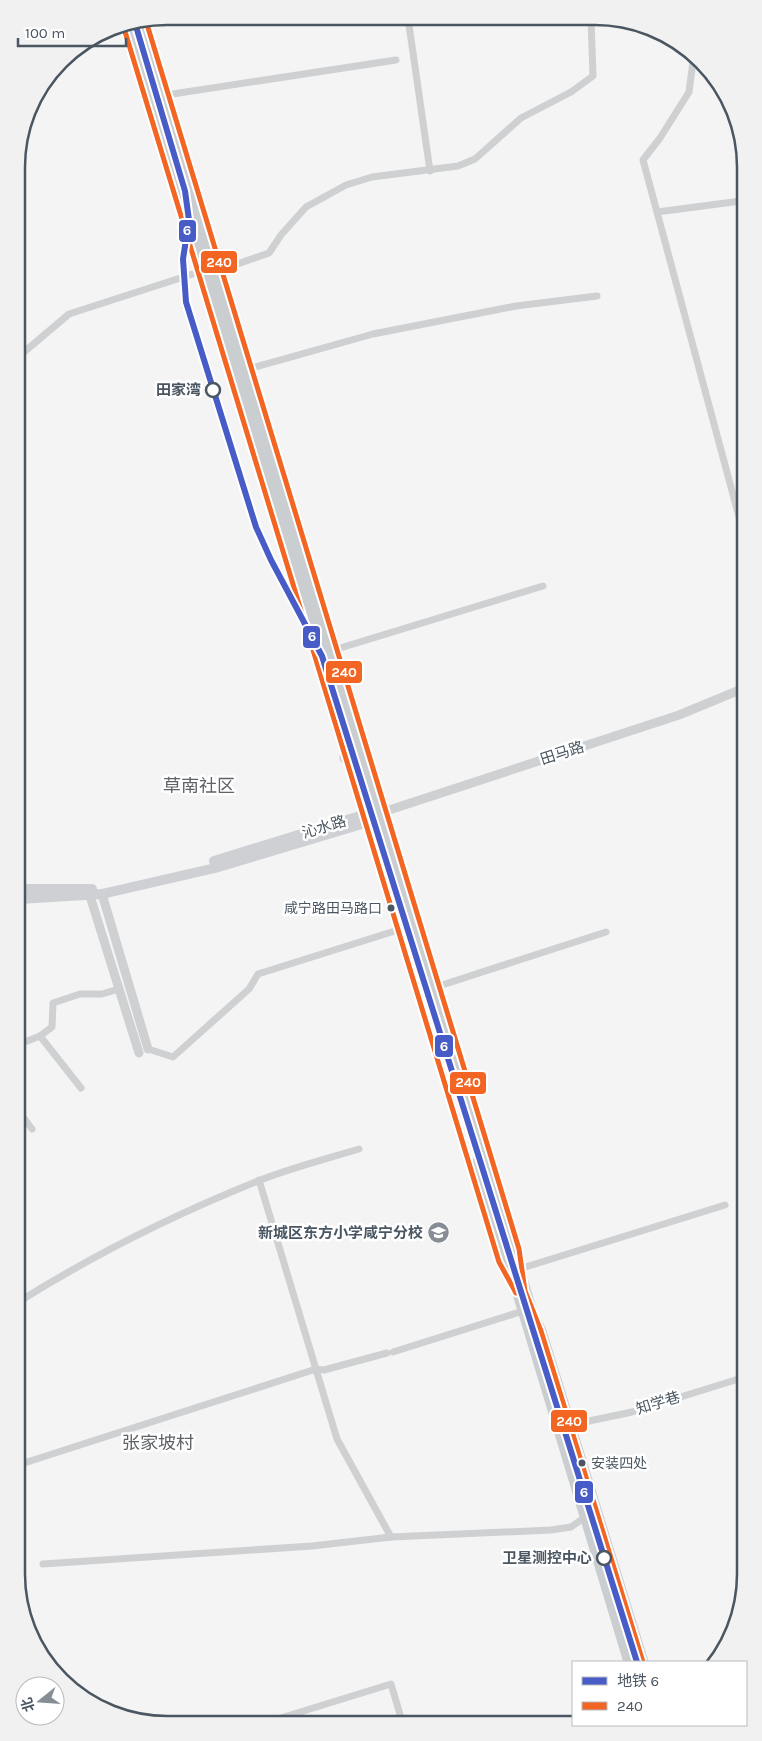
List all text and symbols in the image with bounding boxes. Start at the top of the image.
scale bar [18,15,125,47]
text: 100 m [25,24,65,42]
line badge: 6 [178,219,197,243]
text: 6 [183,222,191,239]
line badge: 240 [200,250,238,274]
text: 240 [206,254,232,271]
place label: 田家湾 [156,381,201,399]
marker: 田家湾 [205,382,221,398]
line badge: 6 [302,625,321,649]
text: 6 [308,628,316,645]
line badge: 240 [325,660,363,684]
text: 240 [331,664,357,681]
street label: 田马路 [538,737,586,769]
district label: 草南社区 [163,775,235,797]
street label: 沁水路 [300,812,348,842]
place label: 咸宁路田马路口 [284,900,382,917]
marker: 咸宁路田马路口 [386,903,396,913]
line badge: 6 [434,1034,454,1058]
text: 6 [440,1038,448,1055]
line badge: 240 [449,1071,487,1095]
text: 240 [455,1074,481,1091]
school or university icon: 新城区东方小学咸宁分校 [427,1221,451,1245]
place label: 新城区东方小学咸宁分校 [258,1224,423,1242]
street label: 知学巷 [634,1388,682,1418]
line badge: 240 [550,1409,588,1433]
text: 240 [556,1413,582,1430]
district label: 张家坡村 [122,1432,194,1454]
place label: 安装四处 [591,1455,647,1472]
marker: 安装四处 [577,1458,587,1468]
line badge: 6 [574,1480,594,1504]
text: 6 [580,1484,588,1501]
place label: 卫星测控中心 [502,1549,592,1567]
marker: 卫星测控中心 [596,1550,612,1566]
legend [572,1661,747,1726]
text: 地铁 6 [617,1672,659,1690]
north arrow [15,1676,65,1726]
text: 北 [18,1695,38,1714]
text: 240 [617,1697,643,1715]

